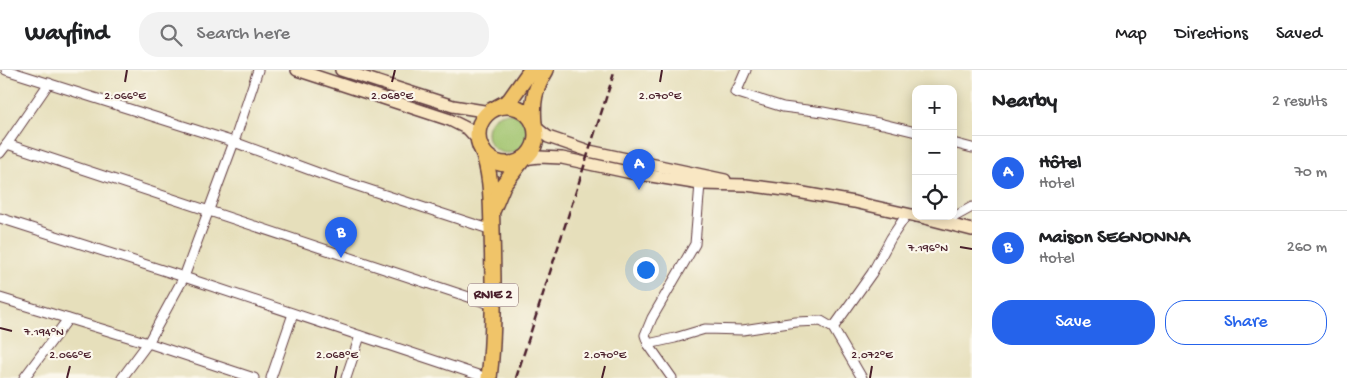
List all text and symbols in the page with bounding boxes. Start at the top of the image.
search box [139,12,489,57]
text: Wayfind [25,20,109,49]
icon: search [157,21,185,49]
text: Search here [197,23,290,46]
text: Map [1115,24,1147,45]
text: Directions [1175,24,1248,45]
text: Saved [1276,24,1322,45]
map controls [912,85,957,220]
button: + [912,85,957,130]
text: 2.066°E [104,90,146,104]
text: 2.068°E [371,90,414,104]
text: 2.070°E [639,90,682,104]
text: Nearby [992,90,1057,115]
text: 2 results [1272,93,1327,112]
button: − [912,130,957,175]
pin: A [623,149,655,190]
text: Hôtel [1039,152,1081,175]
text: A [1003,164,1013,183]
text: 70 m [1294,164,1327,183]
button: locate [912,175,957,220]
text: Hotel [1039,175,1075,194]
pin: B [325,217,357,258]
text: Maison SEGNONNA [1039,227,1190,250]
text: B [1004,239,1012,258]
text: 260 m [1287,239,1327,258]
text: 7.196°N [907,242,948,256]
text: Hotel [1039,250,1075,269]
your location [633,257,659,283]
road number: RNIE 2 [468,284,518,306]
button: Save [992,300,1155,345]
button: Share [1165,300,1327,345]
text: 7.194°N [23,326,64,340]
text: 2.066°E [49,349,91,363]
text: 2.068°E [316,349,359,363]
text: 2.070°E [584,349,627,363]
text: 2.072°E [851,349,893,363]

